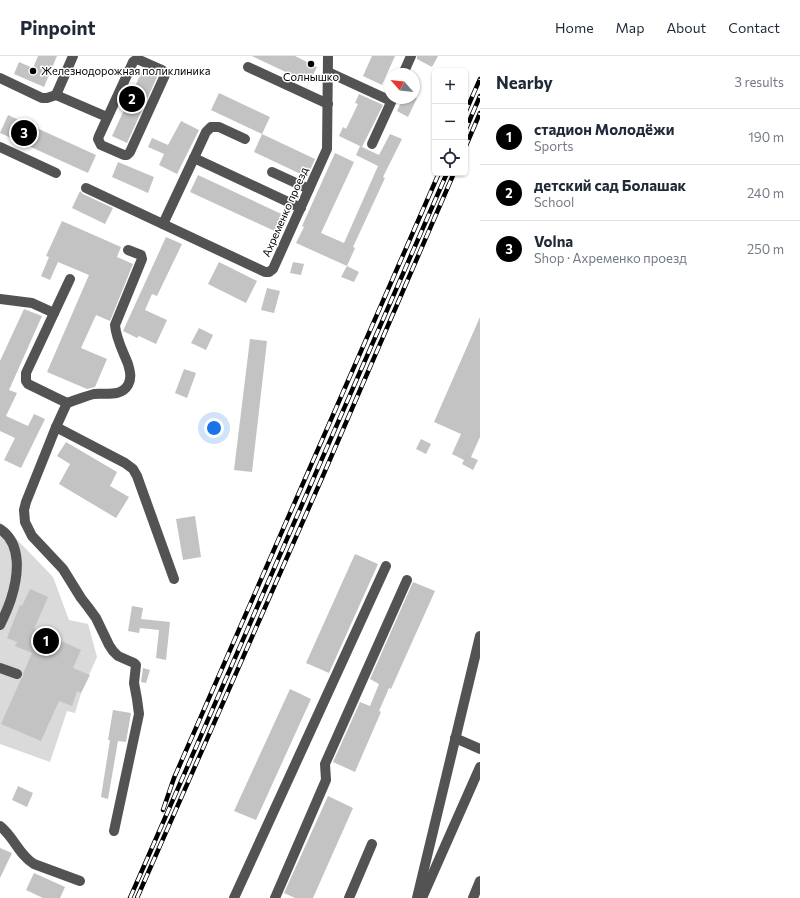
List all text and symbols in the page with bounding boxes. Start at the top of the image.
text: Pinpoint [20,16,96,39]
text: Home [555,19,594,36]
text: Map [616,19,644,36]
text: About [666,19,706,36]
text: Contact [728,19,780,36]
marker: Солнышко [306,59,316,69]
place label: Железнодорожная поликлиника [41,64,210,77]
marker: Железнодорожная поликлиника [28,66,38,76]
north arrow [384,68,420,104]
map controls [432,68,468,176]
button: + [432,68,468,104]
place label: Солнышко [283,70,339,83]
text: Nearby [496,72,553,93]
text: 3 results [735,74,784,90]
pin: 2 [119,84,145,114]
button: − [432,104,468,140]
pin: 3 [11,118,37,148]
text: стадион Молодёжи [534,120,675,138]
text: 1 [506,129,512,145]
text: 190 m [748,129,784,145]
text: Sports [534,138,574,154]
button: locate [432,140,468,176]
street label: Ахременко проезд [259,164,310,259]
text: детский сад Болашак [534,176,686,194]
text: 2 [505,185,513,201]
text: 240 m [747,185,784,201]
text: School [534,194,574,210]
text: Volna [534,232,573,250]
text: 3 [505,241,513,257]
text: 250 m [747,241,784,257]
text: Shop · Ахременко проезд [534,250,687,266]
your location [204,418,224,438]
pin: 1 [33,626,59,656]

